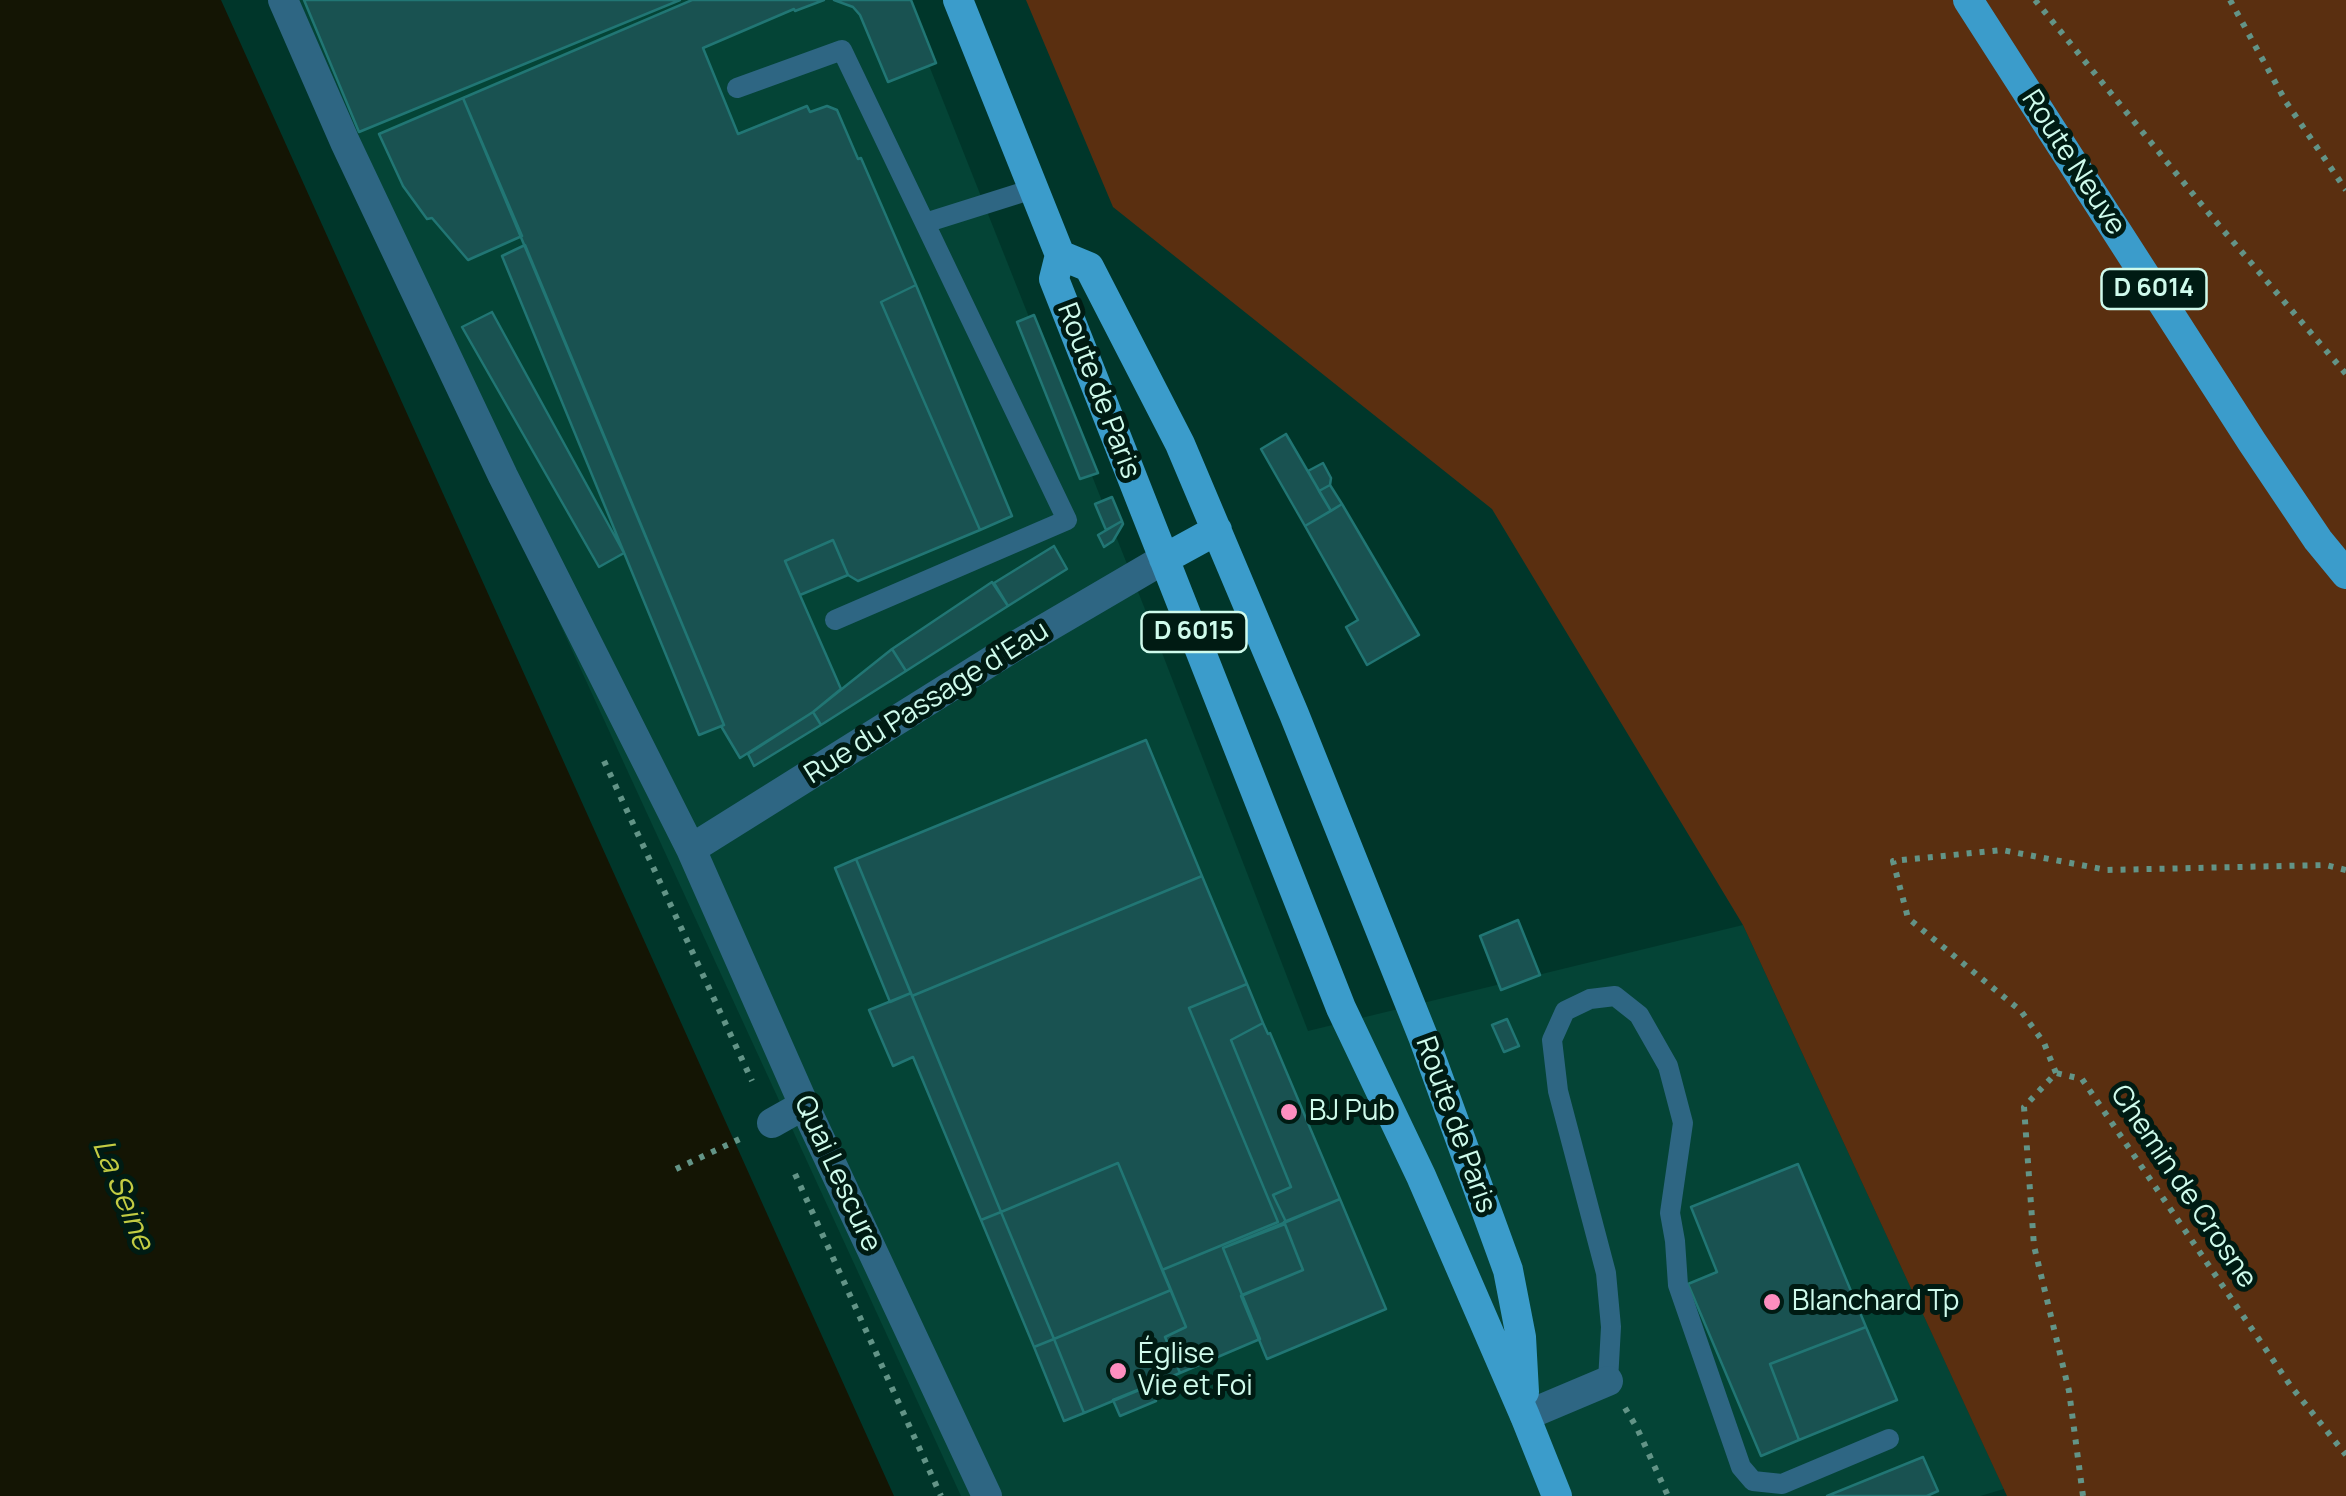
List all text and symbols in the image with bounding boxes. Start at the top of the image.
street label: Route Neuve [2014,84,2132,242]
road number: D 6014 [2102,269,2206,309]
street label: Route de Paris [1049,299,1147,483]
road number: D 6015 [1142,612,1246,652]
street label: Rue du Passage d'Eau [799,614,1055,792]
street label: Route de Paris [1408,1032,1502,1218]
street label: Chemin de Crosne [2103,1079,2263,1295]
street label: Quai Lescure [786,1091,888,1257]
place label: BJ Pub [1309,1095,1395,1129]
marker: BJ Pub [1278,1101,1300,1123]
water label: La Seine [84,1134,160,1256]
place label: Blanchard Tp [1792,1285,1959,1319]
marker: Blanchard Tp [1761,1291,1783,1313]
place label: Église Vie et Foi [1138,1338,1253,1404]
marker: Église Vie et Foi [1107,1360,1129,1382]

